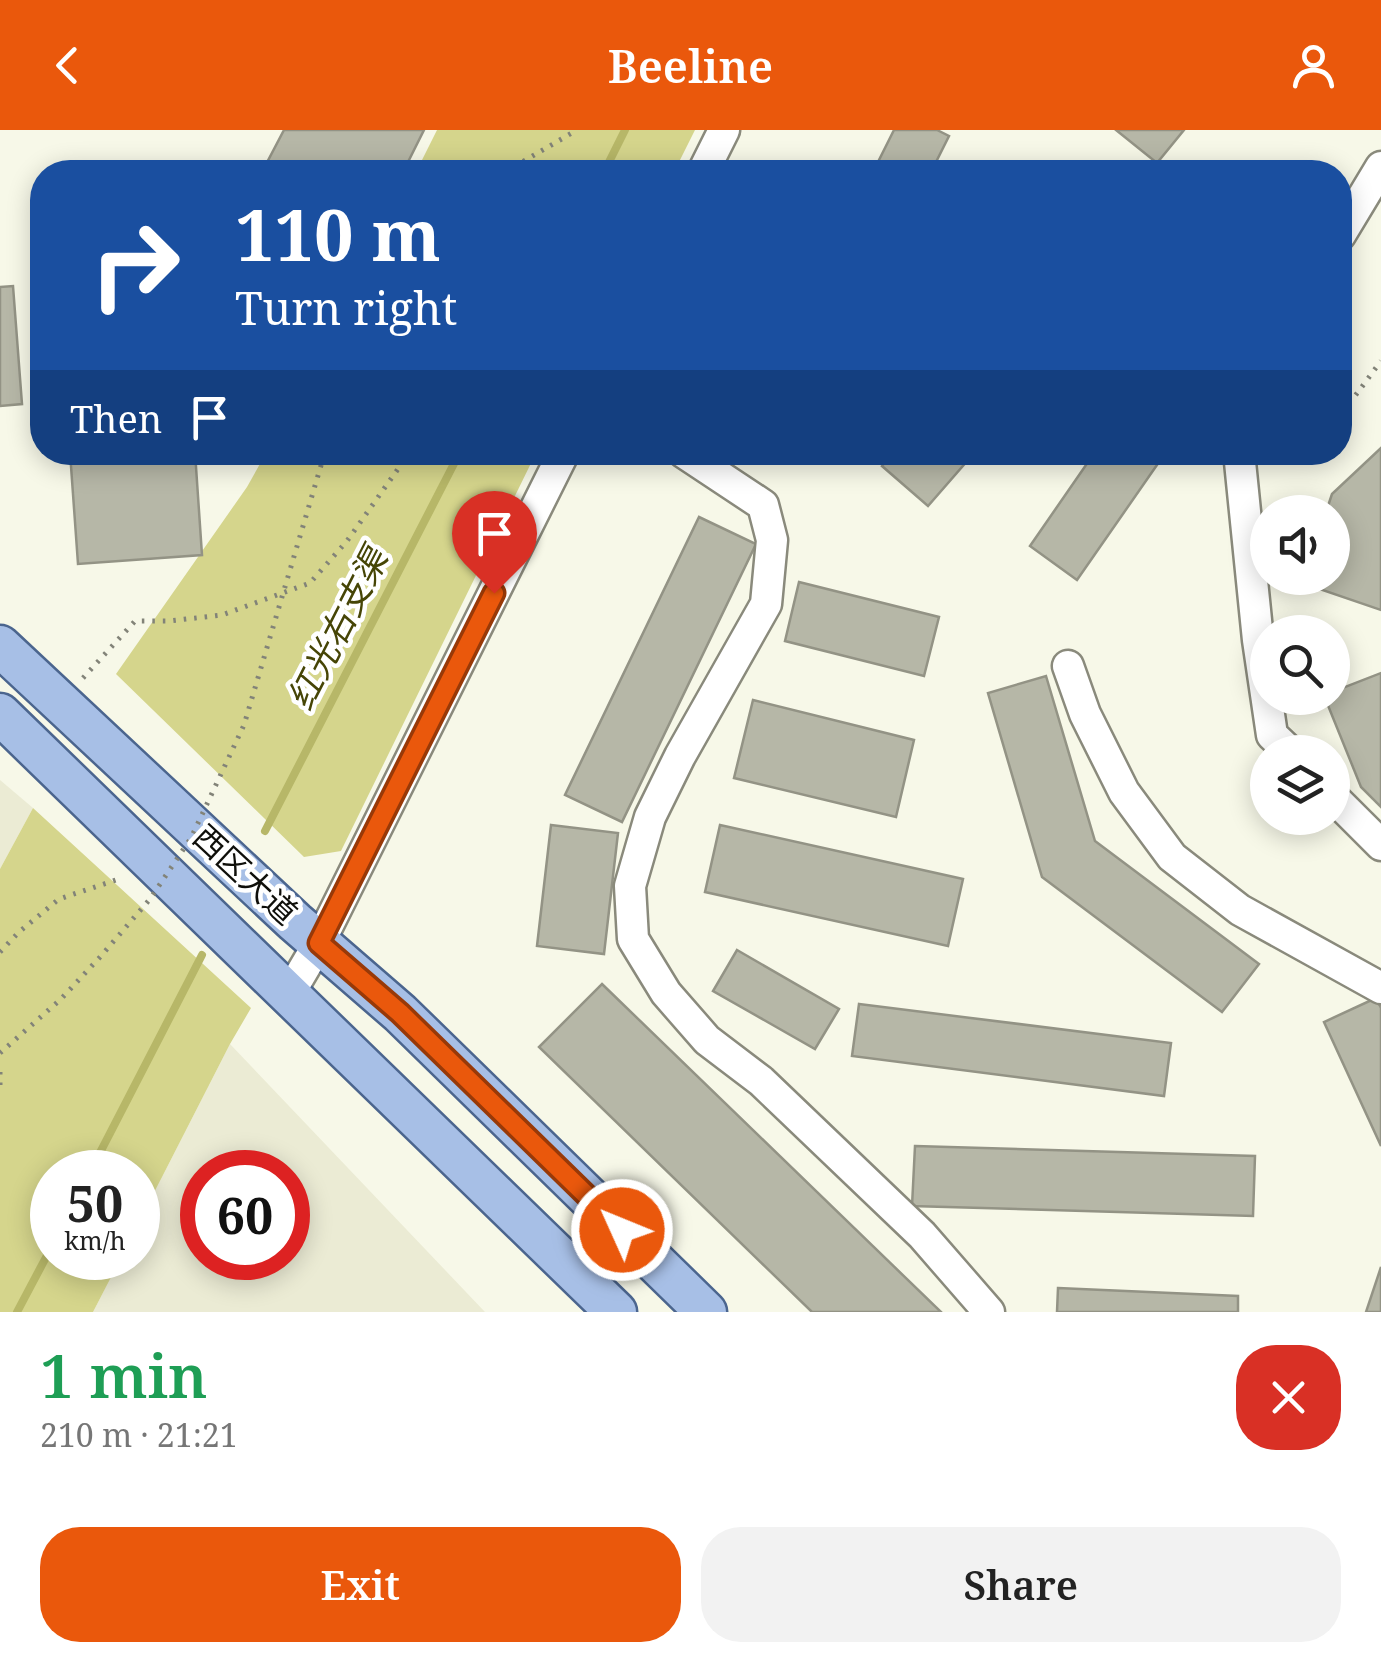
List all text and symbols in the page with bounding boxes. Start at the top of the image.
text: Beeline [608,35,773,96]
icon: back [40,38,95,93]
icon: person [1286,38,1341,93]
text: 110 m [235,186,441,282]
icon: right [70,200,200,330]
text: Turn right [235,277,457,338]
icon: arrive [182,390,237,445]
text: Then [70,392,162,444]
pin [452,491,537,594]
map controls [1250,495,1350,835]
button: sound [1250,495,1350,595]
icon: arrive [467,506,522,561]
water label: 红光右支渠 [276,535,400,717]
button: search [1250,615,1350,715]
button: layers [1250,735,1350,835]
street label: 西区大道 [185,815,307,933]
speed limit sign: 60 [180,1150,310,1280]
text: 50 [67,1169,123,1237]
position arrow [570,1178,674,1282]
text: km/h [64,1223,126,1257]
text: 1 min [40,1334,208,1416]
button: close [1236,1345,1341,1450]
text: 210 m · 21:21 [40,1413,238,1456]
button: Exit [40,1527,681,1642]
button: Share [701,1527,1341,1642]

